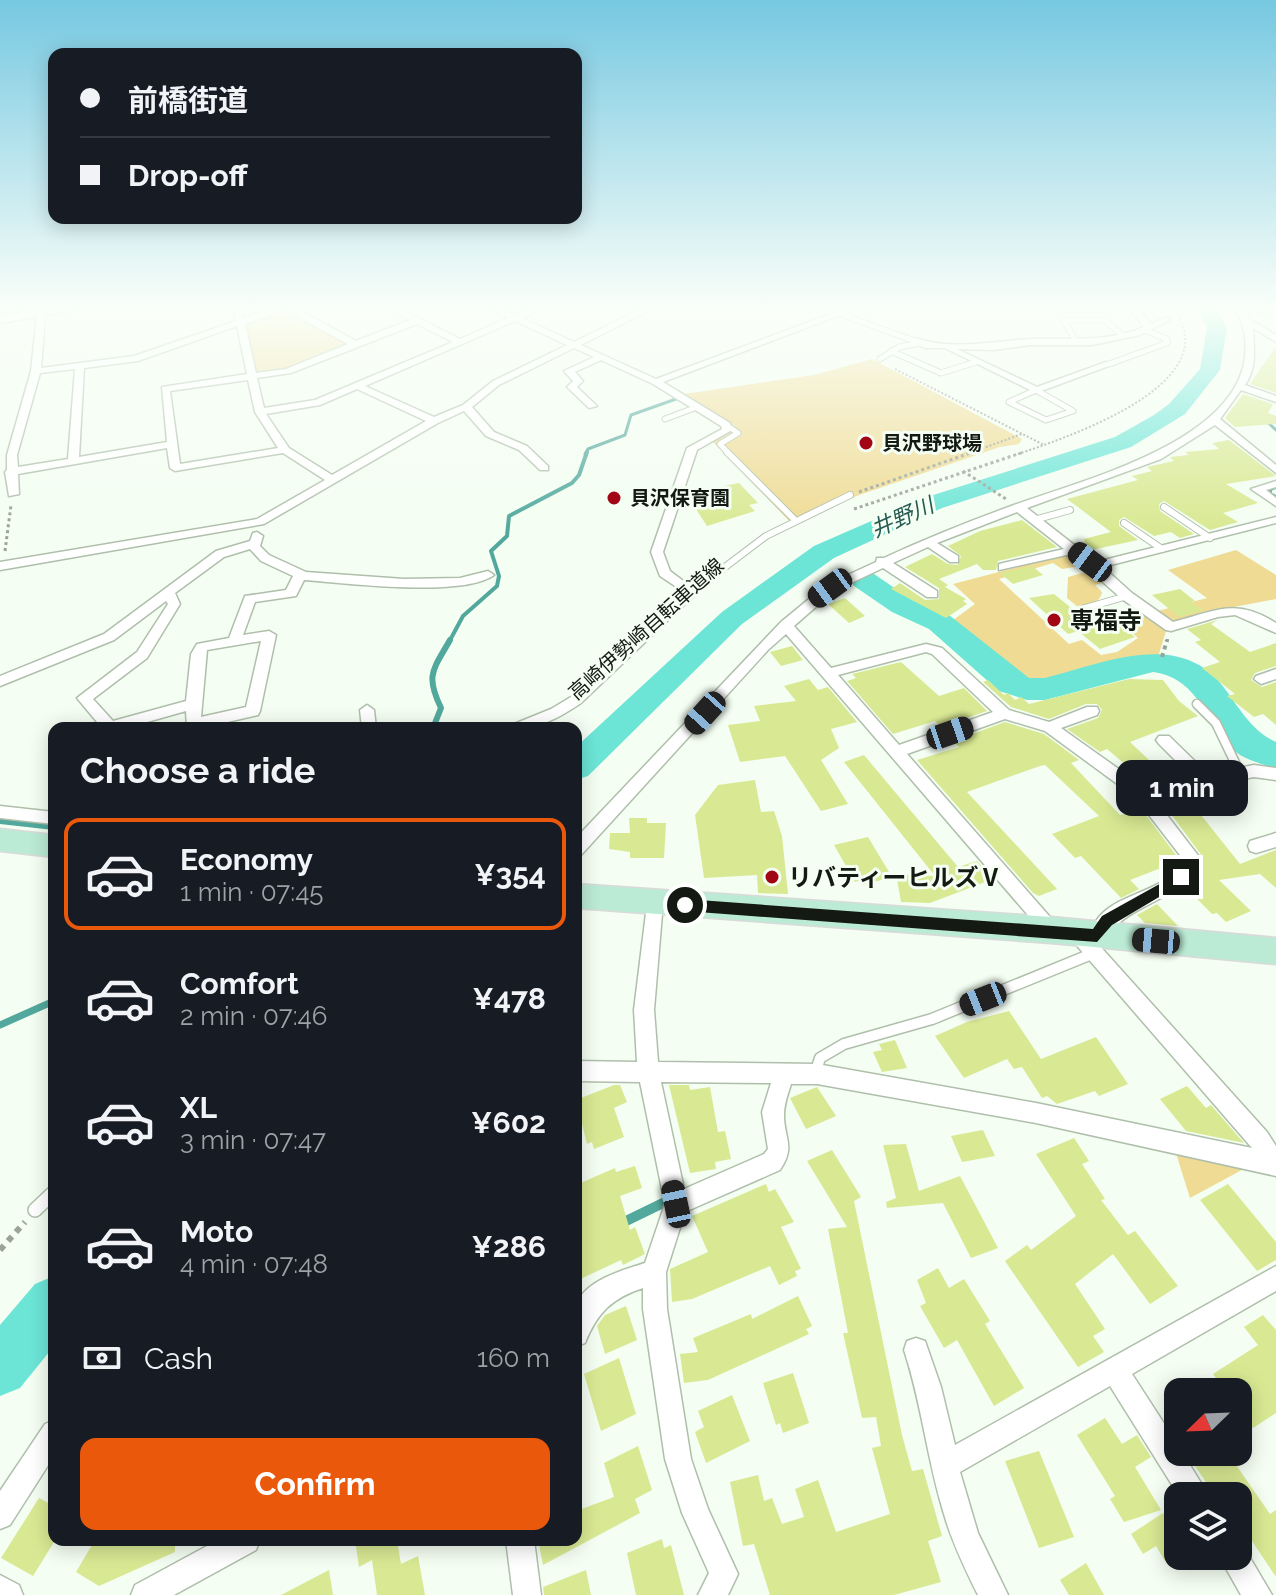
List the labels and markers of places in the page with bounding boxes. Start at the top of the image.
place label: 貝沢野球場 [882,431,982,455]
marker: 貝沢野球場 [857,434,875,452]
place label: 貝沢保育園 [630,486,730,510]
marker: 貝沢保育園 [605,489,623,507]
place label: 専福寺 [1070,606,1142,635]
marker: 専福寺 [1045,611,1063,629]
place label: リバティーヒルズⅤ [788,863,1003,892]
marker: リバティーヒルズⅤ [763,868,781,886]

